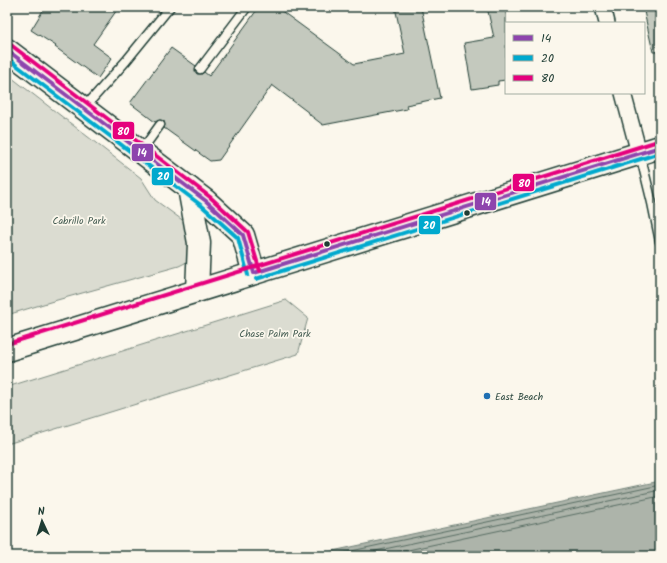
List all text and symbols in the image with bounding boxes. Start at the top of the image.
legend [505,22,645,94]
text: 14 [541,29,552,48]
text: 20 [541,49,554,68]
text: 80 [541,69,554,88]
line badge: 80 [112,121,135,140]
text: 80 [117,123,129,141]
line badge: 14 [131,143,154,162]
text: 14 [137,144,147,162]
line badge: 20 [151,167,174,186]
text: 20 [157,168,169,186]
line badge: 80 [512,173,535,192]
text: 80 [518,175,530,193]
line badge: 14 [474,192,497,211]
text: 14 [481,193,491,211]
unlabelled marker [462,208,472,218]
park label: Cabrillo Park [52,213,106,229]
line badge: 20 [418,215,441,235]
text: 20 [423,217,435,235]
unlabelled marker [322,239,332,249]
park label: Chase Palm Park [239,326,311,342]
place label: East Beach [495,389,543,405]
marker: East Beach [482,391,492,401]
north arrow [22,501,62,541]
text: N [37,503,46,521]

